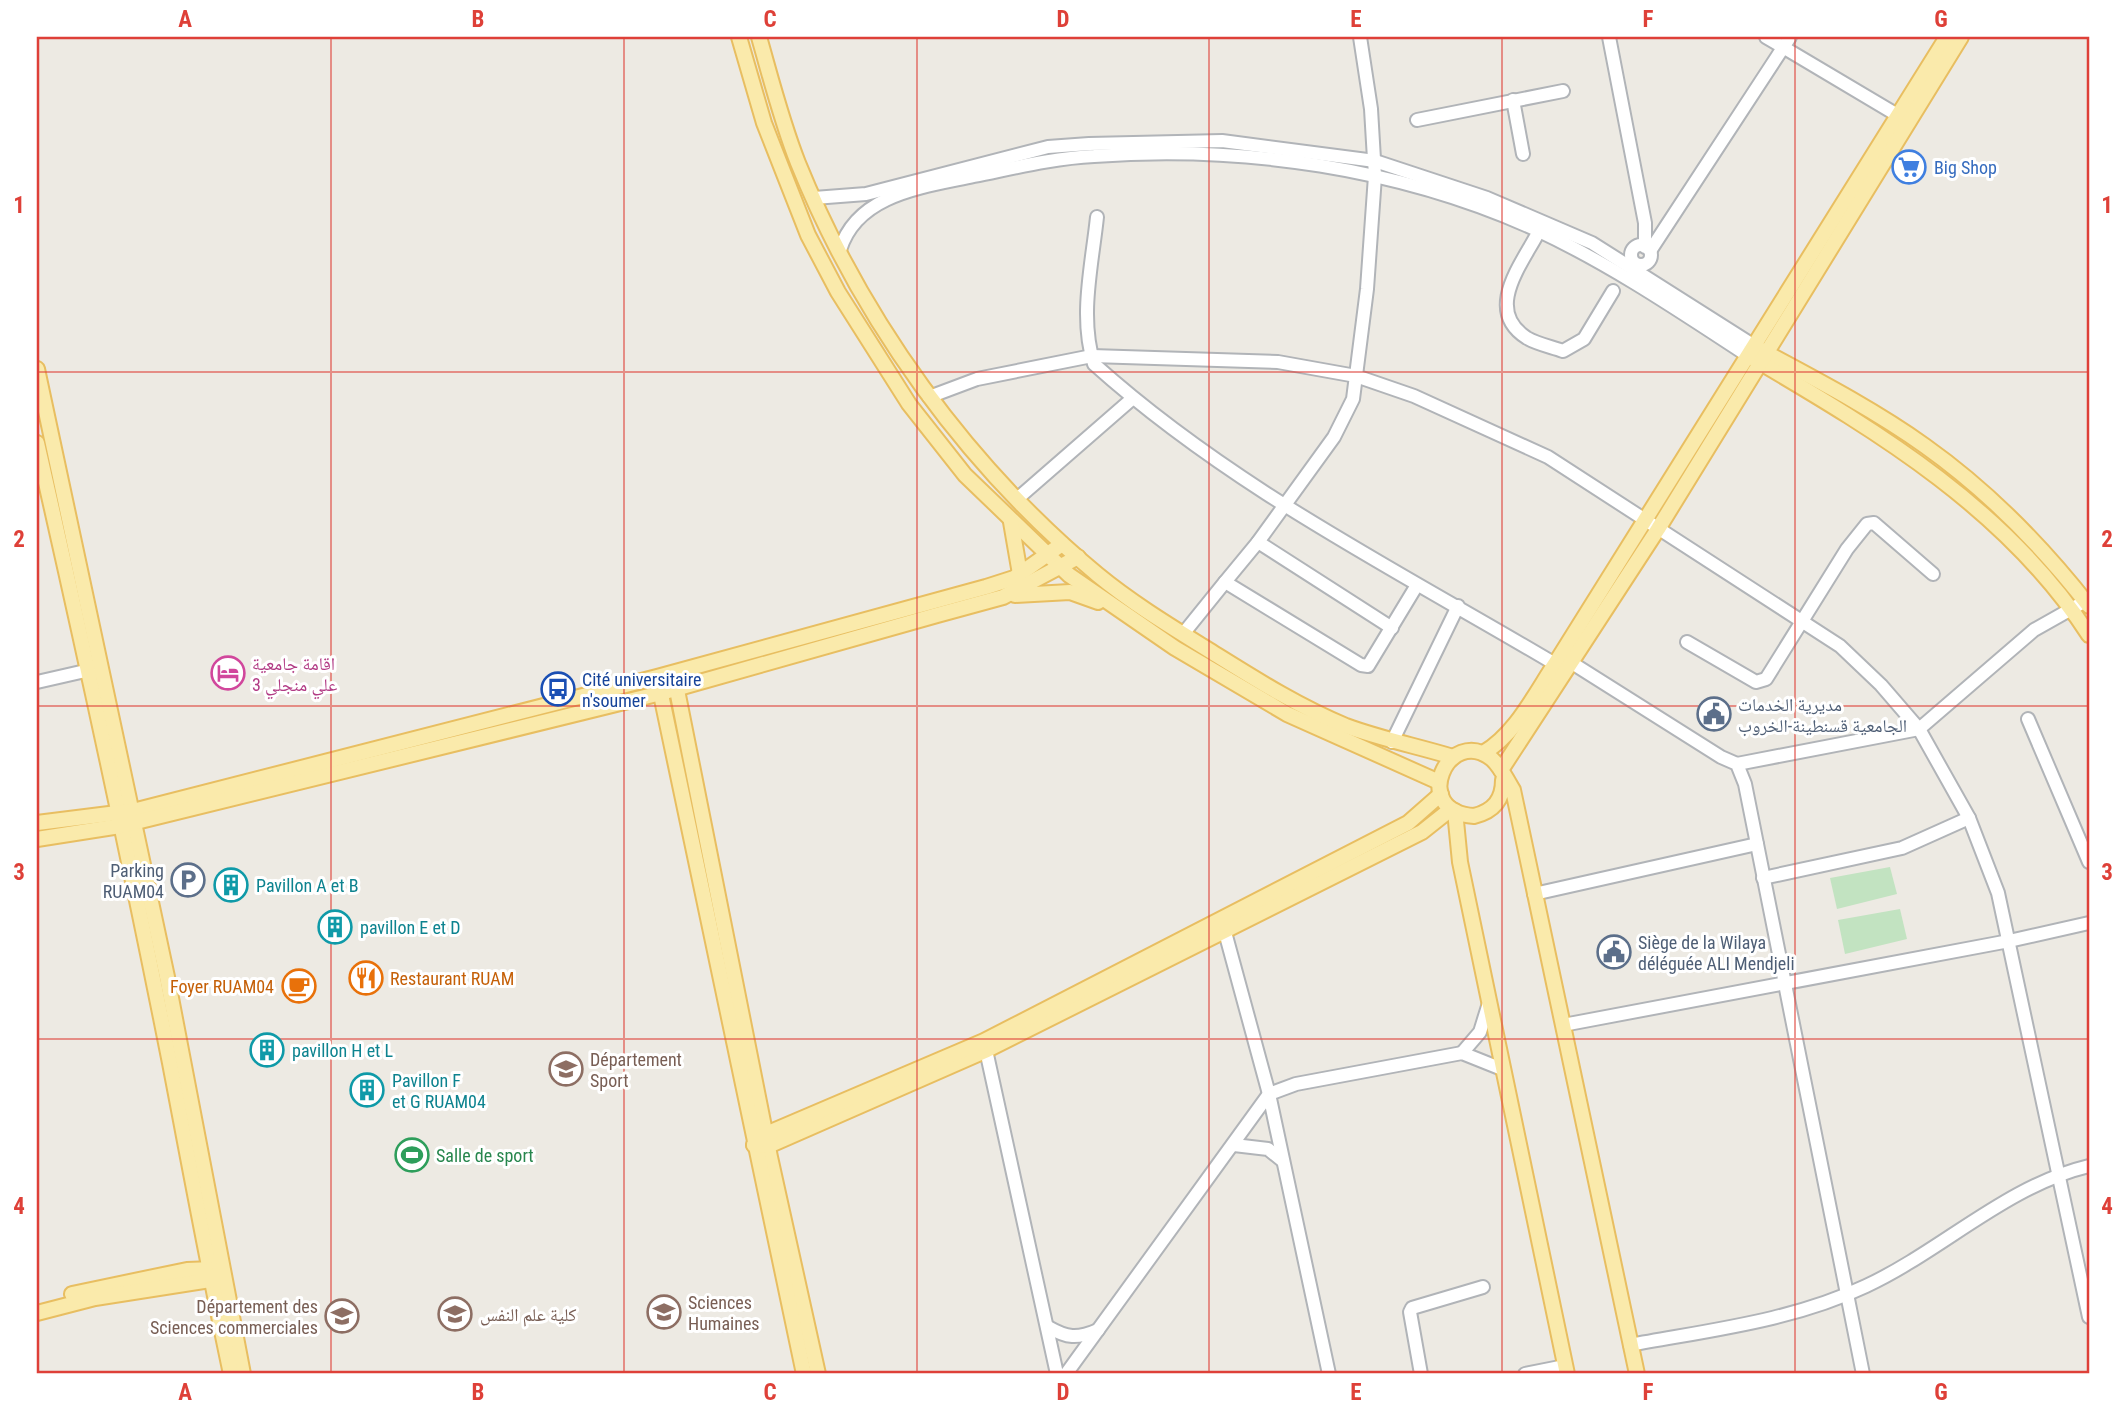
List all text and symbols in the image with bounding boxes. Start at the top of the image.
text: A [178,6,192,33]
text: B [472,6,484,33]
text: C [763,6,777,33]
text: D [1057,6,1070,33]
text: E [1350,6,1362,33]
text: F [1643,6,1654,33]
text: G [1934,6,1948,33]
supermarket icon: Big Shop [1890,148,1928,186]
place label: Big Shop [1934,157,1997,178]
text: 1 [13,192,25,219]
text: 1 [2101,192,2113,219]
text: 2 [13,526,25,553]
text: 2 [2101,526,2113,553]
place label: اقامة جامعية علي منجلي 3 [252,653,337,699]
hotel icon: اقامة جامعية علي منجلي 3 [209,654,247,692]
place label: Cité universitaire n'soumer [582,669,701,711]
bus stop icon: Cité universitaire n'soumer [539,670,577,708]
place label: مديرية الخدمات الجامعية قسنطينة-الخروب [1738,694,1907,736]
public building icon: مديرية الخدمات الجامعية قسنطينة-الخروب [1695,695,1733,733]
text: 3 [13,859,25,886]
text: 3 [2101,859,2113,886]
place label: Parking RUAM04 [103,860,164,902]
parking icon: Parking RUAM04 [169,861,207,899]
building icon: Pavillon A et B [212,866,250,904]
place label: Pavillon A et B [256,875,359,896]
building icon: pavillon E et D [316,908,354,946]
place label: pavillon E et D [360,917,461,938]
place label: Siège de la Wilaya déléguée ALI Mendjeli [1638,932,1795,974]
public building icon: Siège de la Wilaya déléguée ALI Mendjeli [1595,933,1633,971]
restaurant icon: Restaurant RUAM [347,959,385,997]
cafe icon: Foyer RUAM04 [280,967,318,1005]
place label: Restaurant RUAM [390,968,514,989]
place label: Foyer RUAM04 [170,976,274,997]
building icon: pavillon H et L [248,1031,286,1069]
place label: pavillon H et L [292,1040,394,1061]
place label: Département Sport [590,1049,682,1091]
school or university icon: Département Sport [547,1050,585,1088]
place label: Pavillon F et G RUAM04 [392,1070,486,1112]
building icon: Pavillon F et G RUAM04 [348,1071,386,1109]
sports icon: Salle de sport [393,1136,431,1174]
place label: Salle de sport [436,1145,534,1166]
text: 4 [13,1193,25,1220]
text: 4 [2101,1193,2113,1220]
place label: Sciences Humaines [688,1292,760,1334]
school or university icon: Sciences Humaines [645,1293,683,1331]
school or university icon: كلية علم النفس [436,1295,474,1333]
place label: Département des Sciences commerciales [150,1296,318,1338]
school or university icon: Département des Sciences commerciales [323,1297,361,1335]
place label: كلية علم النفس [480,1304,577,1327]
text: A [178,1379,192,1406]
text: B [472,1379,484,1406]
text: C [763,1379,777,1406]
text: D [1057,1379,1070,1406]
text: E [1350,1379,1362,1406]
text: F [1643,1379,1654,1406]
text: G [1934,1379,1948,1406]

